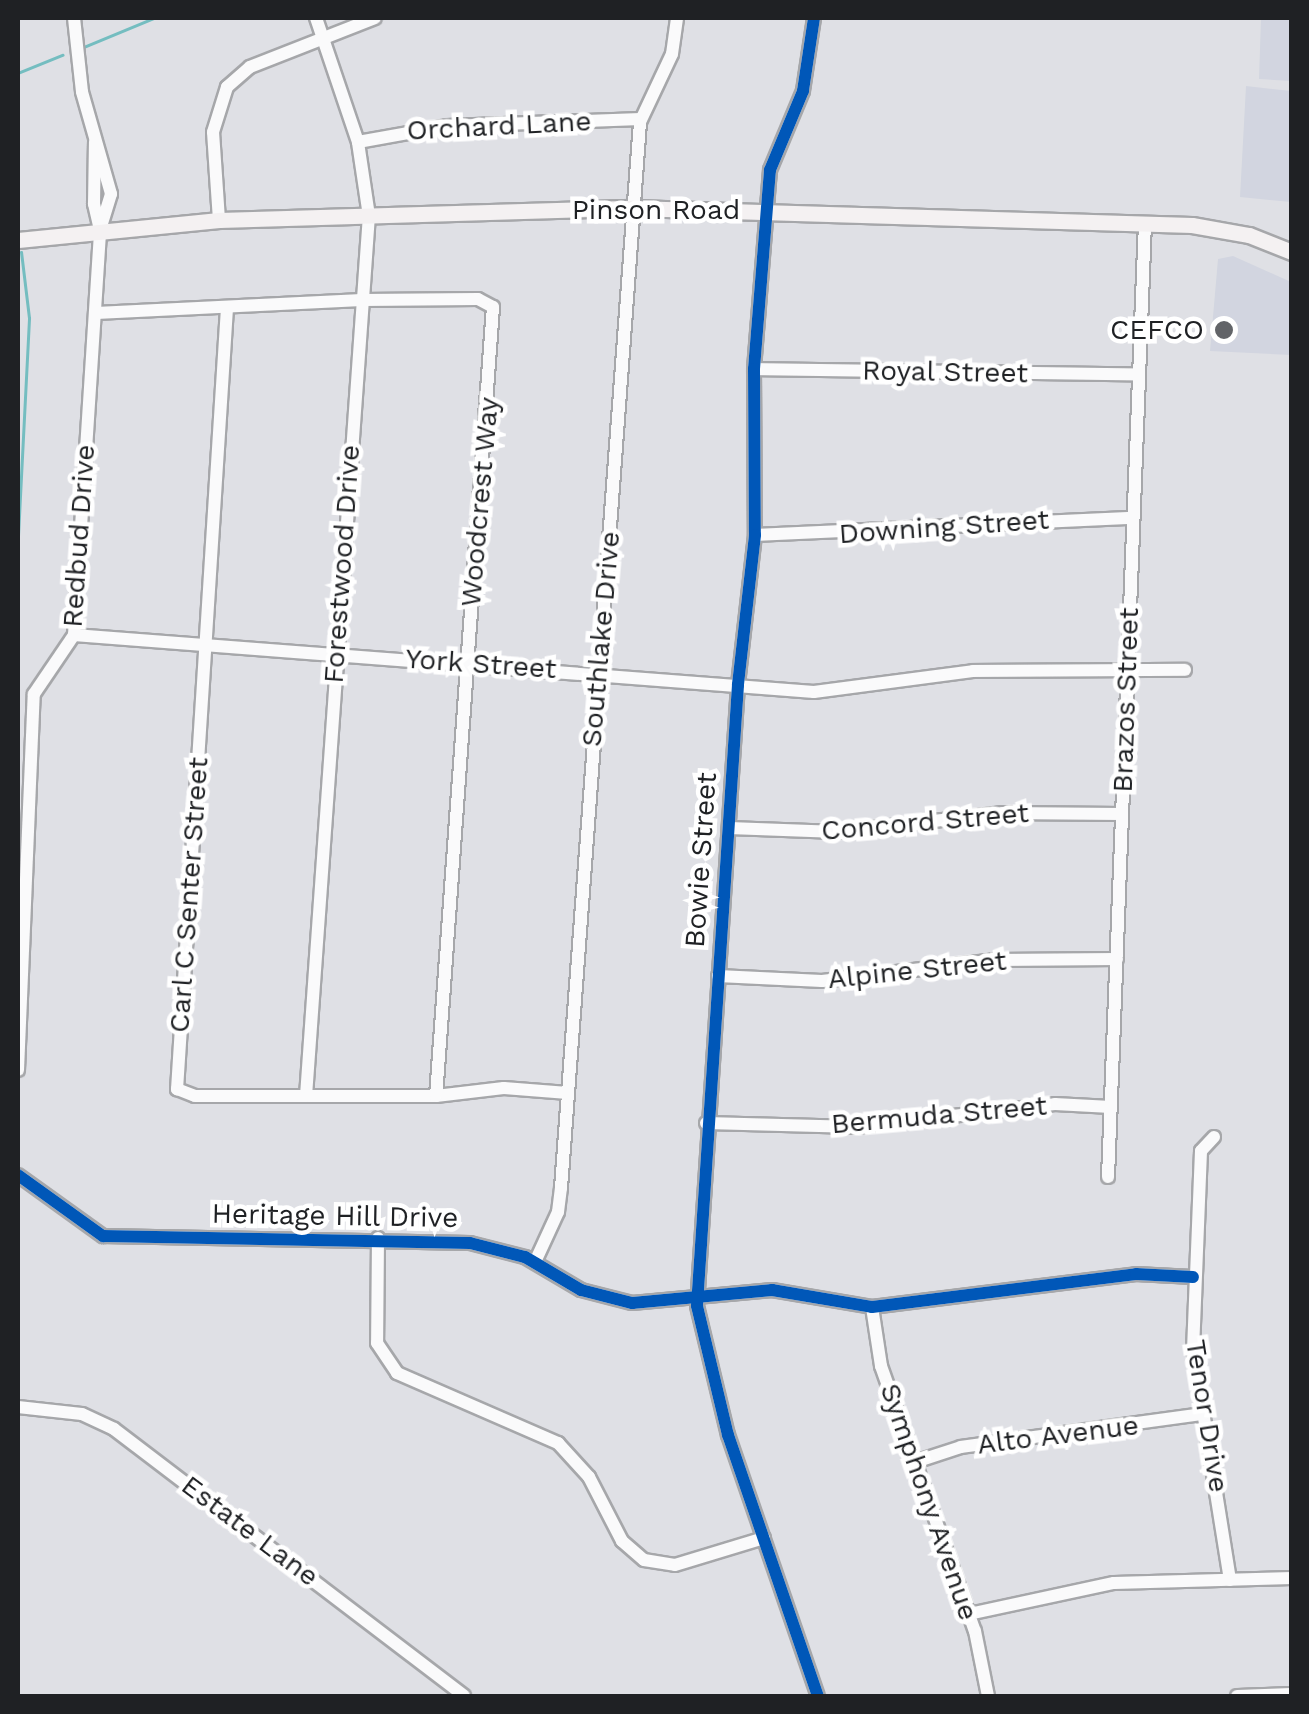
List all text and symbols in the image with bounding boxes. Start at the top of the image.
street label: Orchard Lane [406,104,592,148]
street label: Pinson Road [572,193,740,227]
place label: CEFCO [1110,313,1204,347]
marker: CEFCO [1213,319,1235,341]
street label: Royal Street [861,354,1029,390]
street label: Woodcrest Way [454,395,506,609]
street label: Redbud Drive [56,443,102,629]
street label: Forestwood Drive [317,443,367,685]
street label: Downing Street [838,503,1050,551]
street label: Southlake Drive [575,530,627,748]
street label: Brazos Street [1106,607,1146,793]
street label: York Street [404,642,558,686]
street label: Carl C Senter Street [163,755,215,1035]
street label: Bowie Street [678,771,724,949]
street label: Concord Street [820,796,1030,848]
street label: Alpine Street [826,944,1008,996]
street label: Bermuda Street [829,1089,1049,1141]
street label: Heritage Hill Drive [211,1197,459,1235]
street label: Tenor Drive [1178,1337,1236,1495]
street label: Symphony Avenue [872,1378,986,1626]
street label: Alto Avenue [975,1408,1141,1462]
street label: Estate Lane [175,1468,325,1594]

